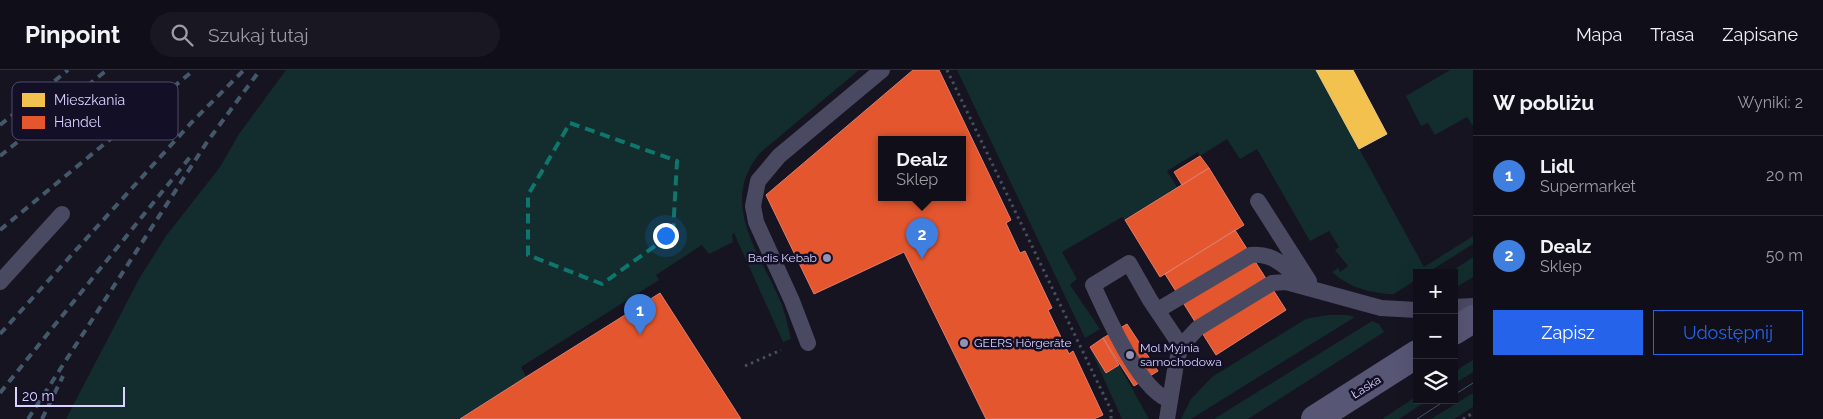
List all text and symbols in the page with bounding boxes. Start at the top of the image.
search box [150,12,500,57]
text: Pinpoint [25,20,120,49]
icon: search [168,21,196,49]
text: Szukaj tutaj [208,24,308,46]
text: Mapa [1576,24,1622,45]
text: Trasa [1650,24,1694,45]
text: Zapisane [1722,24,1798,45]
legend [12,82,178,140]
text: W pobliżu [1493,90,1594,115]
text: Mieszkania [54,92,125,108]
text: Wyniki: 2 [1738,93,1803,112]
text: Handel [54,114,101,130]
popup [878,136,966,201]
text: Dealz [896,148,948,170]
text: Lidl [1540,155,1574,177]
text: 1 [1505,166,1513,185]
text: 20 m [1766,166,1803,185]
text: Sklep [896,170,938,189]
text: Supermarket [1540,177,1636,196]
pin: 2 [906,218,938,259]
your location [653,223,679,249]
text: Dealz [1540,235,1591,257]
text: 2 [1504,246,1514,265]
text: 50 m [1766,246,1803,265]
place label: Badis Kebab [748,251,817,265]
marker: Badis Kebab [821,252,833,264]
text: Sklep [1540,257,1582,276]
map controls [1413,269,1458,404]
button: + [1413,269,1458,314]
pin: 1 [624,294,656,335]
button: Zapisz [1493,310,1643,355]
button: Udostępnij [1653,310,1803,355]
button: − [1413,314,1458,359]
place label: GEERS Hörgeräte [974,336,1071,350]
marker: GEERS Hörgeräte [958,337,970,349]
place label: Mol Myjnia samochodowa [1140,341,1222,369]
marker: Mol Myjnia samochodowa [1124,349,1136,361]
button: layers [1413,359,1458,404]
street label: Łaska [1349,373,1383,401]
scale bar [15,384,125,407]
text: 20 m [22,388,54,404]

